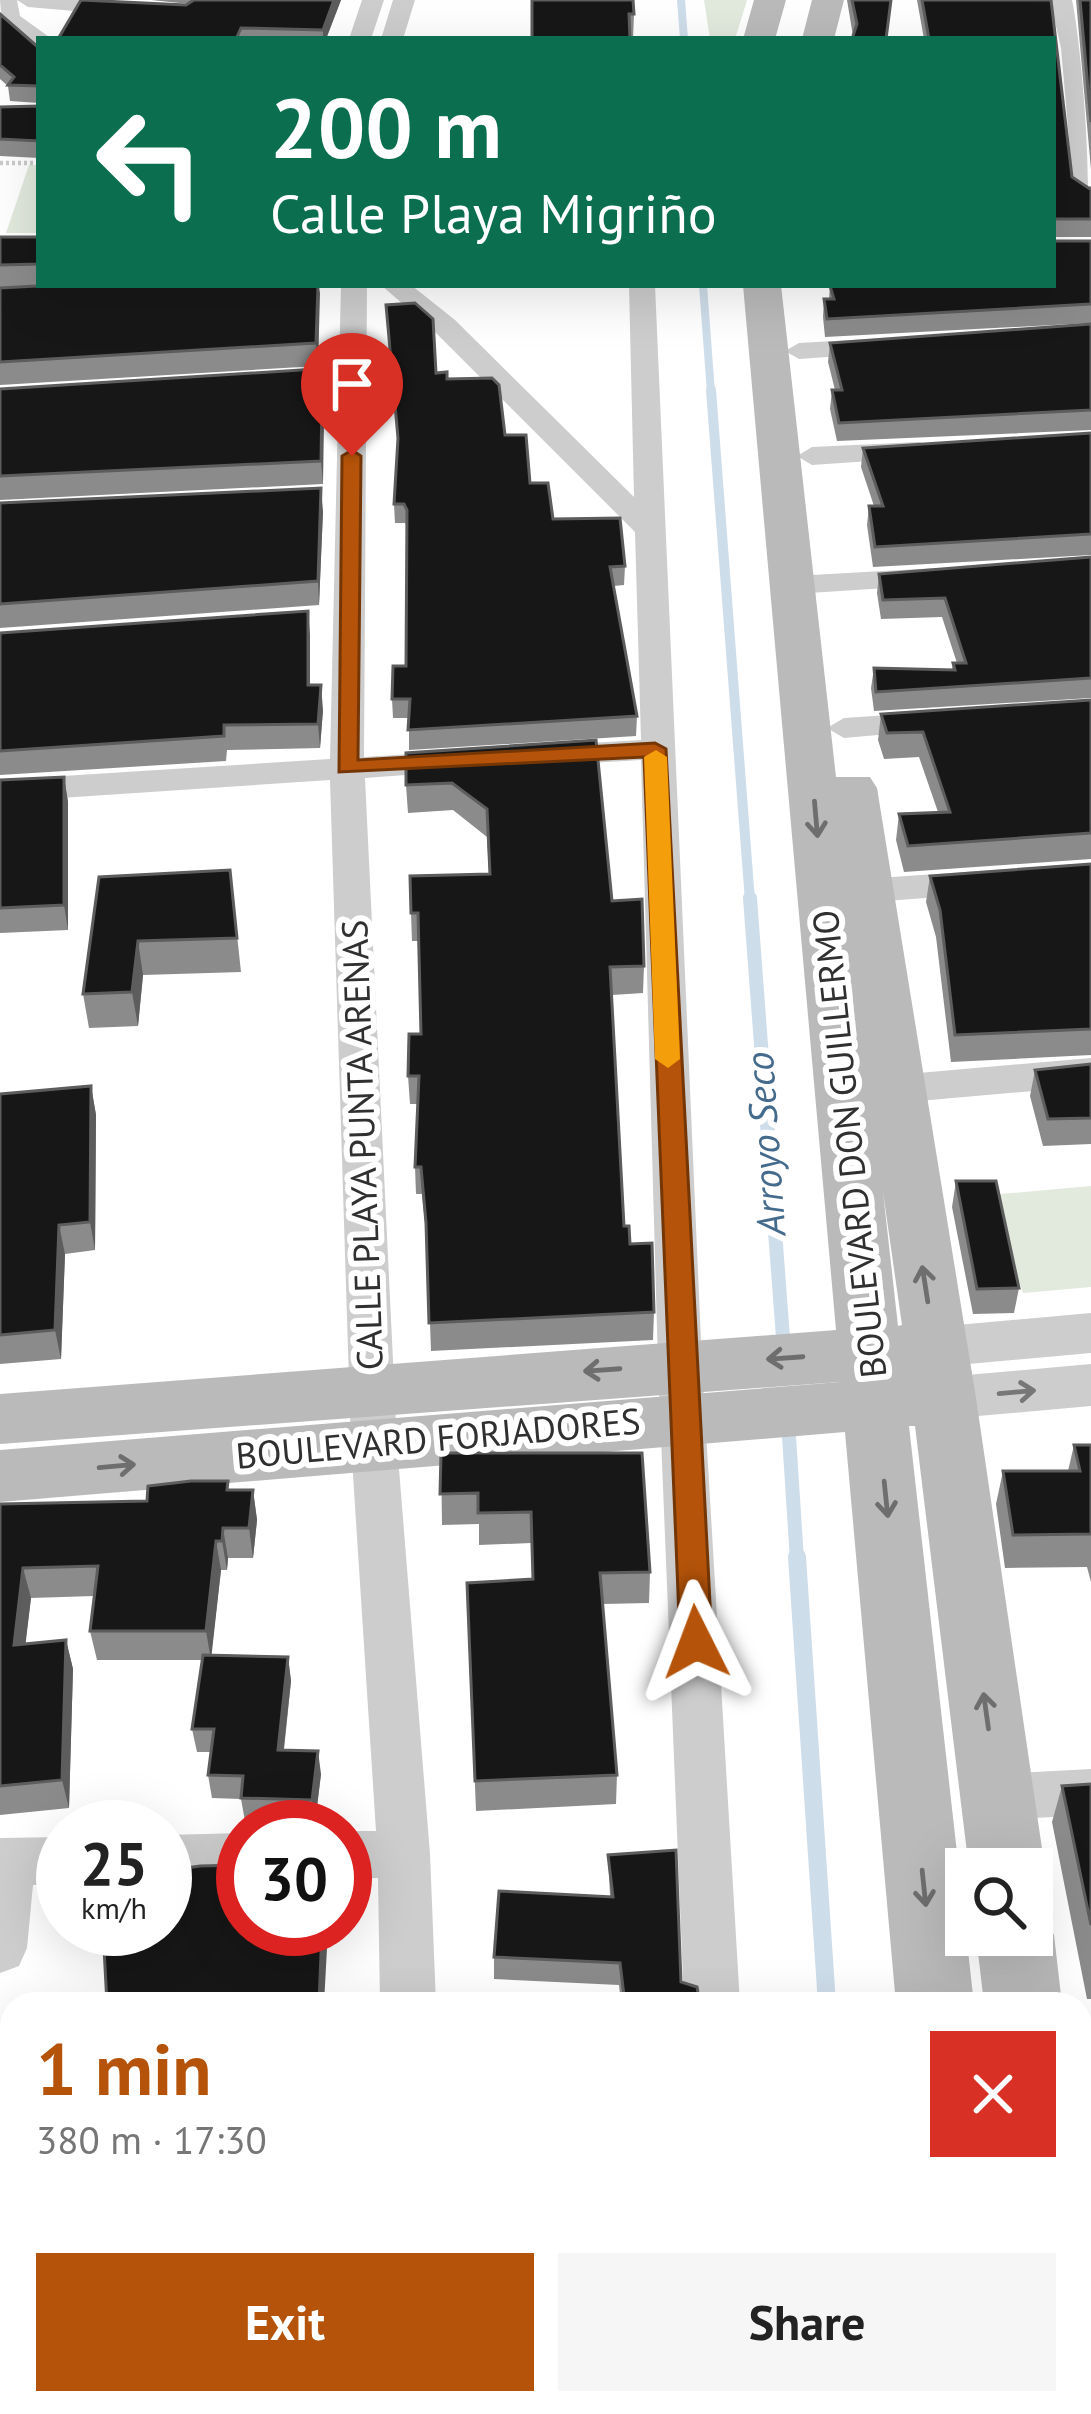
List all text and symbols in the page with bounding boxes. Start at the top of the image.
text: 200 m [270,72,502,181]
icon: left [72,84,228,240]
text: Calle Playa Migriño [270,178,717,248]
pin [301,333,403,456]
icon: arrive [319,351,385,417]
one-way arrow [804,799,827,838]
street label: BOULEVARD DON GUILLERMO [801,908,896,1380]
street label: CALLE PLAYA PUNTA ARENAS [330,919,393,1371]
water label: Arroyo Seco [733,1050,797,1240]
one-way arrow [913,1265,936,1304]
one-way arrow [766,1346,805,1369]
one-way arrow [583,1358,622,1381]
one-way arrow [997,1380,1036,1403]
street label: BOULEVARD FORJADORES [234,1396,642,1479]
one-way arrow [97,1454,136,1477]
one-way arrow [875,1479,898,1518]
position arrow [633,1579,759,1705]
one-way arrow [975,1692,997,1731]
speed limit sign: 30 [216,1800,372,1956]
text: 25 [80,1824,148,1902]
map controls [945,1848,1053,1956]
button: search [945,1848,1053,1956]
one-way arrow [913,1868,936,1907]
text: km/h [81,1888,147,1927]
text: 1 min [36,2022,212,2115]
button: close [930,2031,1056,2157]
text: 380 m · 17:30 [36,2114,267,2165]
button: Exit [36,2253,534,2391]
button: Share [558,2253,1056,2391]

